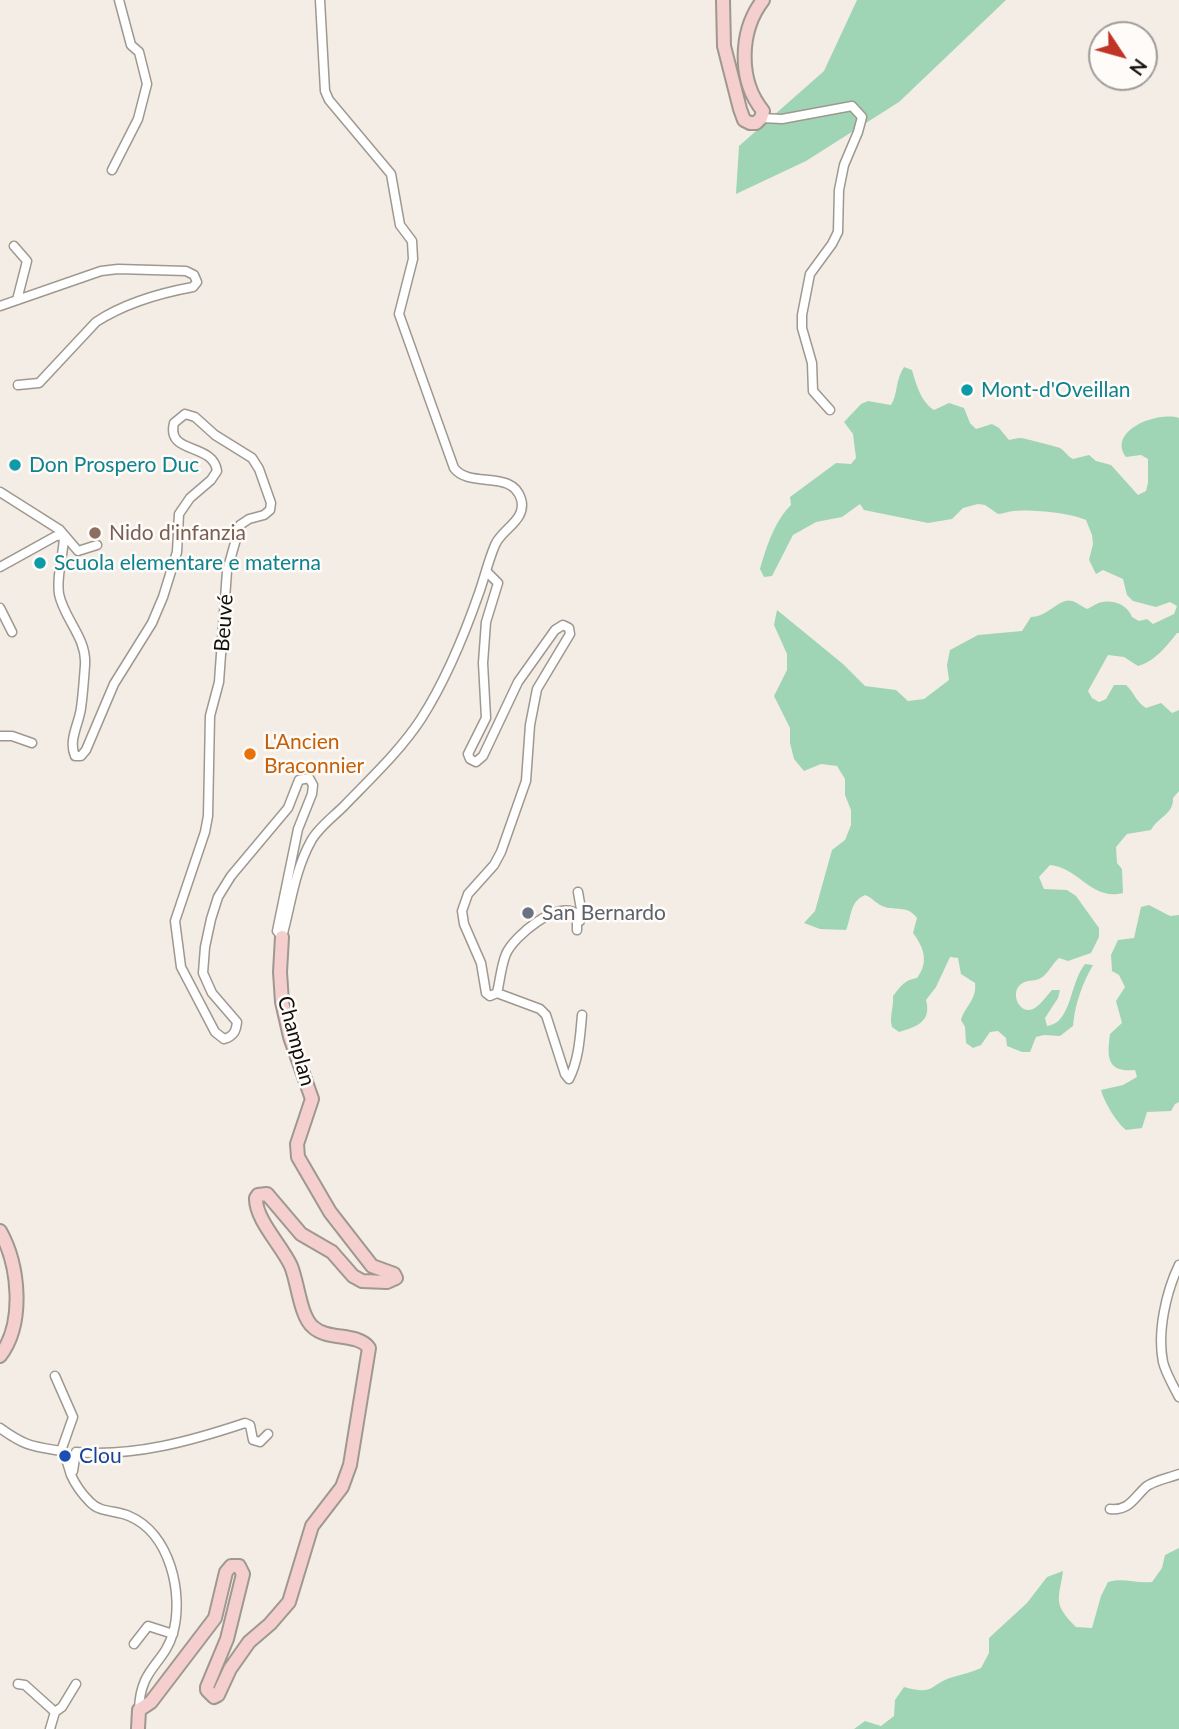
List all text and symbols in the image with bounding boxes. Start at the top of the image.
north arrow [1088,21,1158,91]
text: N [1125,55,1152,80]
place label: Mont-d'Oveillan [981,377,1131,403]
marker: Mont-d'Oveillan [959,382,975,398]
place label: Don Prospero Duc [29,452,199,478]
marker: Don Prospero Duc [7,457,23,473]
place label: Nido d'infanzia [109,520,246,546]
marker: Nido d'infanzia [87,525,103,541]
place label: Scuola elementare e materna [54,550,321,576]
marker: Scuola elementare e materna [32,555,48,571]
street label: Beuvé [209,593,239,653]
place label: L'Ancien Braconnier [264,729,364,779]
marker: L'Ancien Braconnier [242,746,258,762]
place label: San Bernardo [542,900,666,926]
marker: San Bernardo [520,905,536,921]
street label: Champlan [272,993,320,1089]
place label: Clou [79,1443,122,1469]
marker: Clou [57,1448,73,1464]

